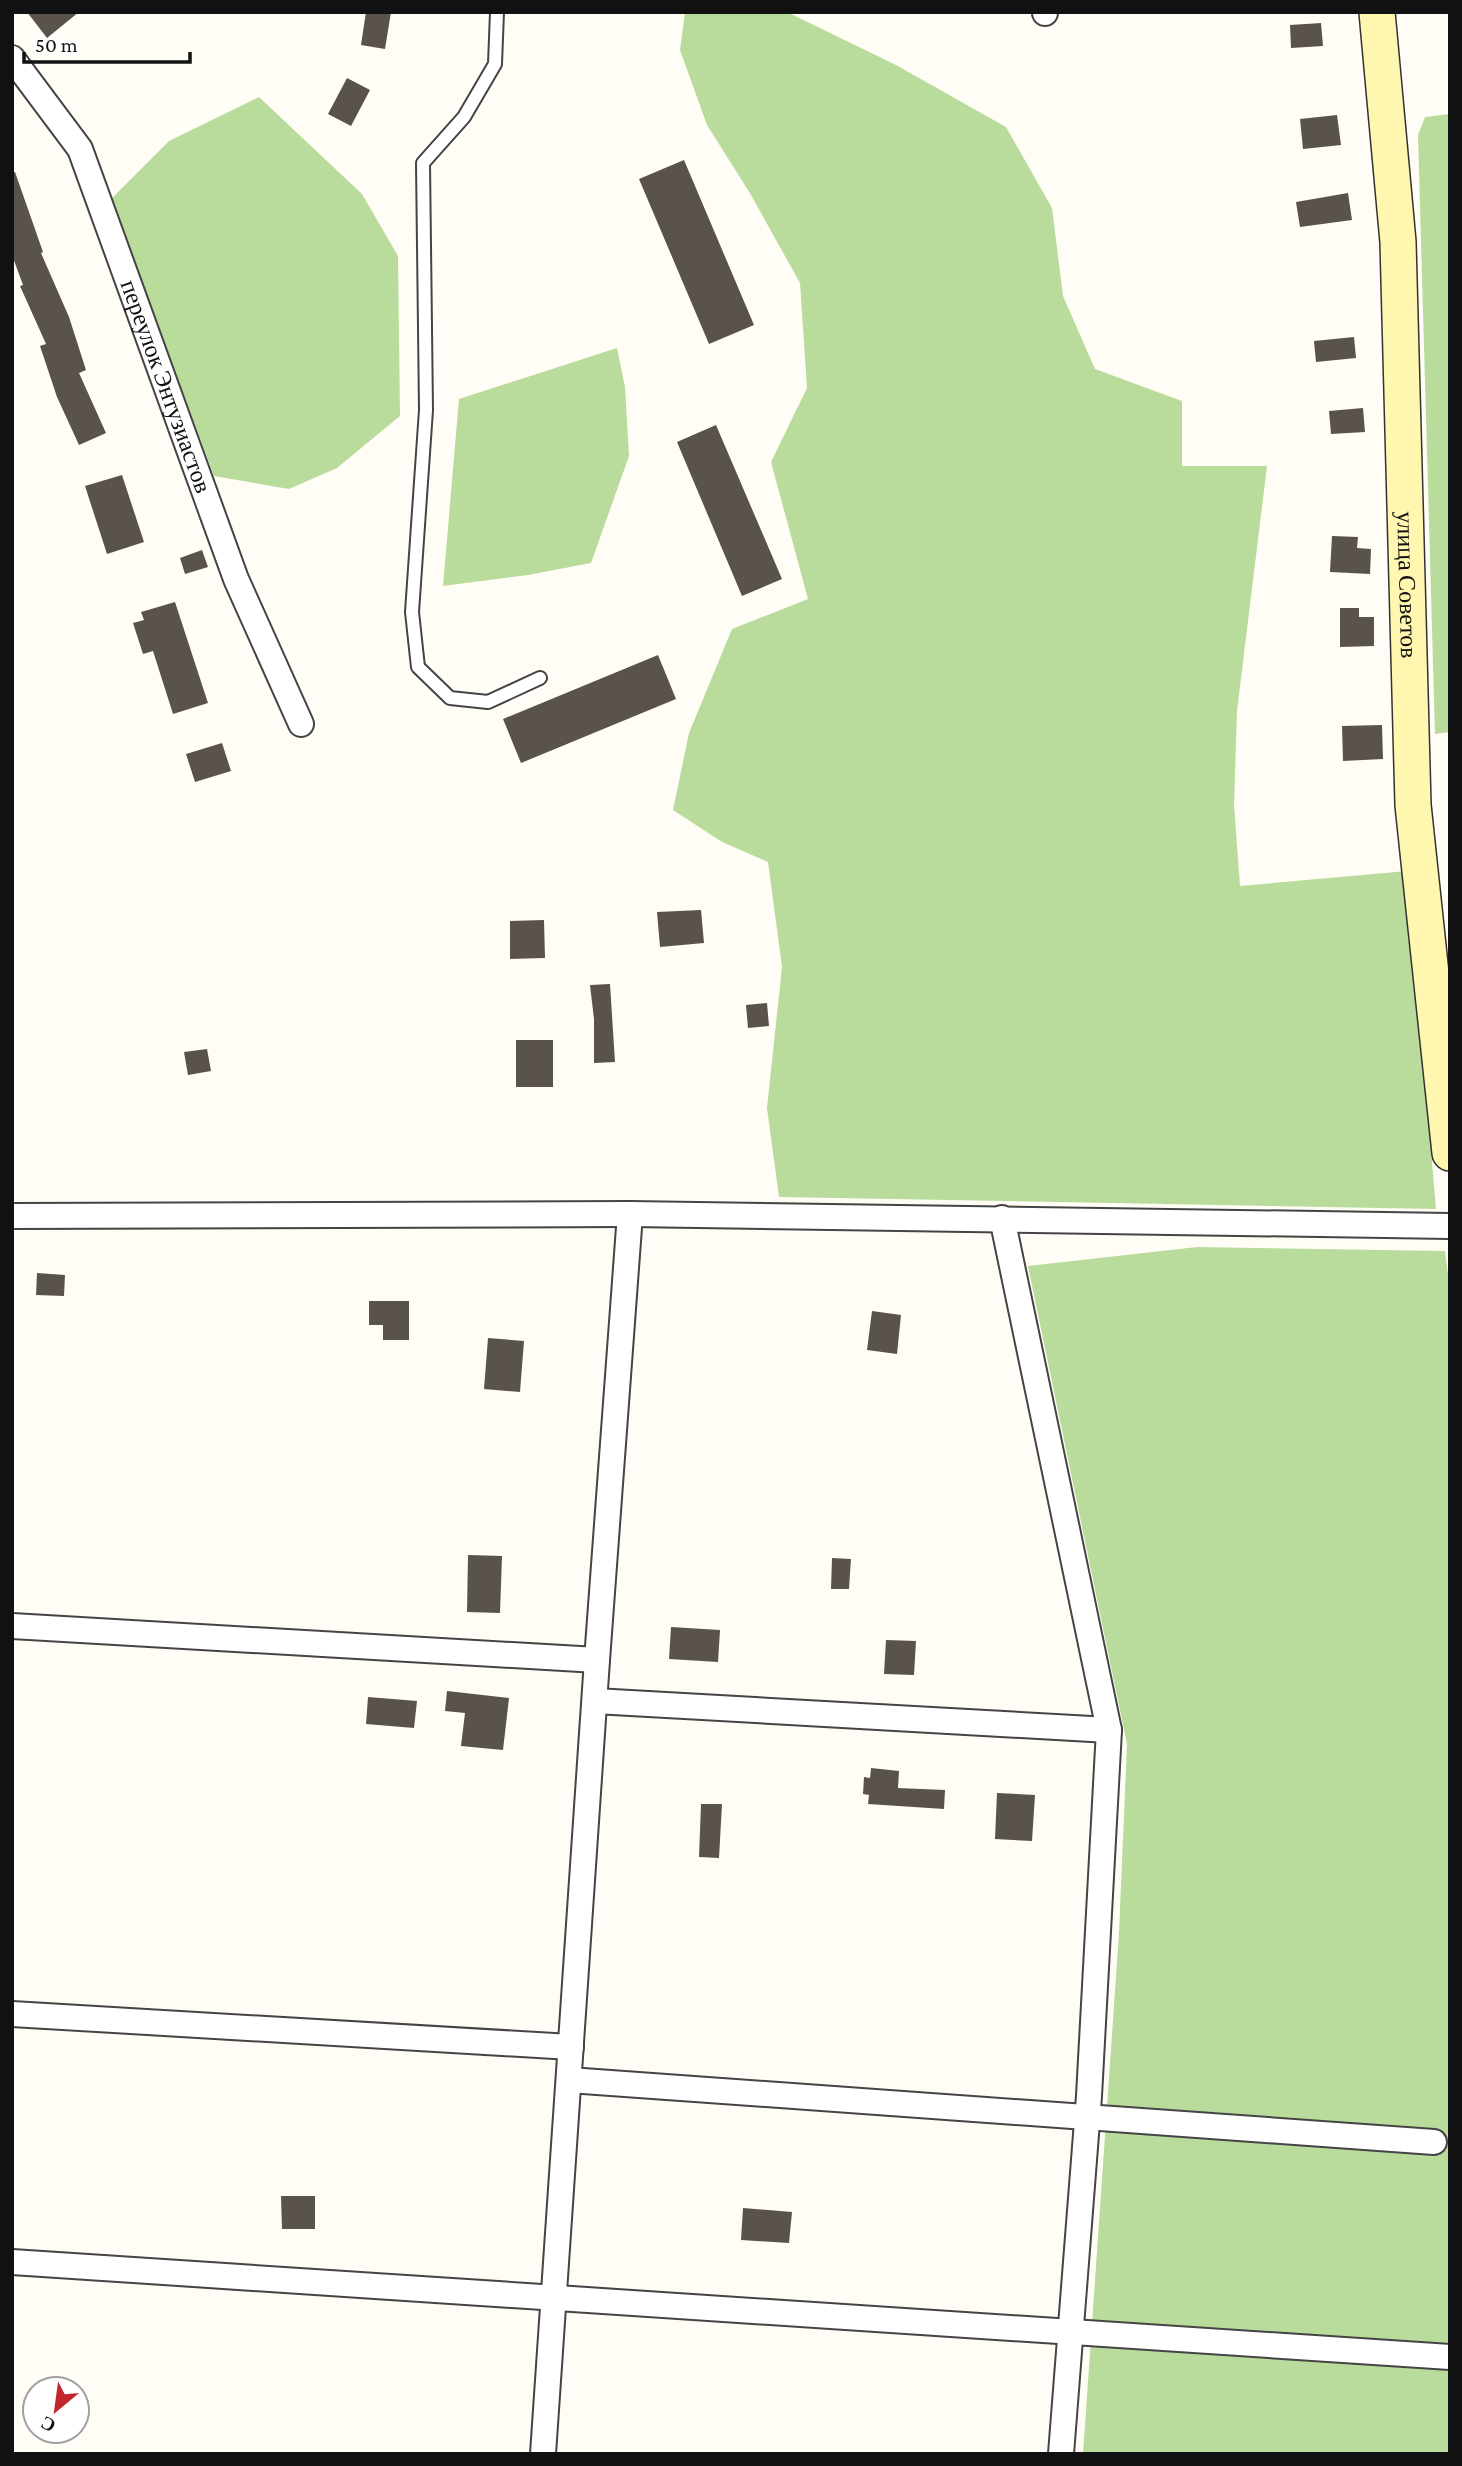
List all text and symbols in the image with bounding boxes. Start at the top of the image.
scale bar [24,21,191,65]
text: 50 m [35,33,78,57]
street label: переулок Энтузиастов [116,276,218,496]
street label: улица Советов [1392,511,1423,659]
north arrow [21,2375,91,2445]
text: С [37,2412,59,2437]

